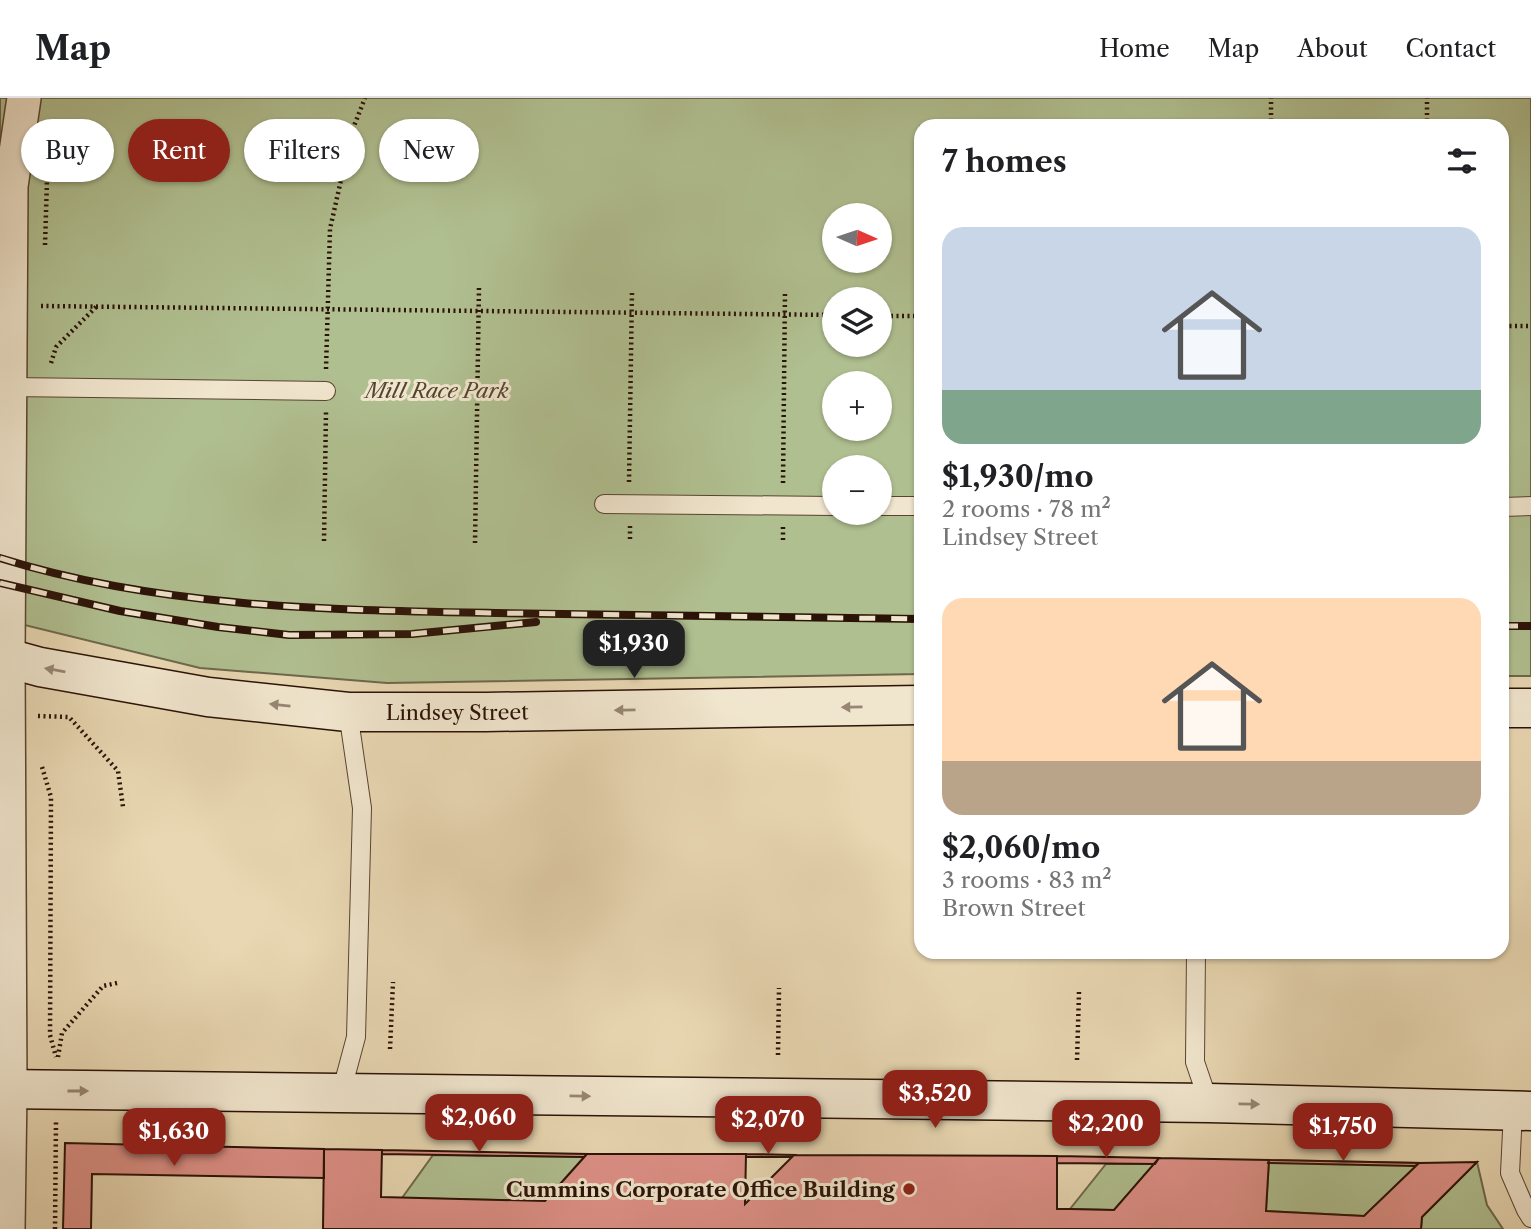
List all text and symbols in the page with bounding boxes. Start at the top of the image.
text: Map [35,28,111,69]
text: Home [1099,34,1170,63]
text: Map [1208,34,1259,63]
text: About [1297,34,1368,63]
text: Contact [1406,34,1496,63]
chip: Buy [21,119,114,182]
chip: Rent [128,119,230,182]
chip: Filters [244,119,365,182]
chip: New [379,119,479,182]
icon: filters [1443,142,1481,180]
text: 7 homes [942,143,1067,180]
north arrow [822,203,892,273]
map controls [822,203,892,525]
icon: home [1149,272,1275,398]
button: layers [822,287,892,357]
button: + [822,371,892,441]
park label: Mill Race Park [362,378,509,403]
button: − [822,455,892,525]
text: $1,930/mo [942,458,1093,495]
text: 2 rooms · 78 m² [942,495,1111,523]
text: Lindsey Street [942,523,1098,551]
pin: $1,930 [577,620,691,680]
text: $1,930 [599,629,669,657]
icon: home [1149,643,1275,769]
one-way arrow [44,664,66,675]
one-way arrow [269,699,291,710]
street label: Lindsey Street [386,699,529,725]
one-way arrow [841,701,863,712]
one-way arrow [614,704,636,716]
text: $2,060/mo [942,829,1100,866]
text: 3 rooms · 83 m² [942,866,1112,894]
text: Brown Street [942,894,1086,922]
pin: $3,520 [878,1070,992,1130]
text: $3,520 [898,1079,972,1107]
one-way arrow [67,1085,89,1097]
one-way arrow [569,1090,591,1101]
pin: $2,060 [422,1094,536,1154]
pin: $2,070 [711,1096,825,1156]
one-way arrow [1238,1099,1260,1110]
pin: $2,200 [1049,1100,1163,1160]
text: $2,060 [441,1103,517,1131]
pin: $1,750 [1286,1104,1400,1163]
text: $2,070 [731,1105,805,1133]
pin: $1,630 [117,1108,231,1168]
text: $2,200 [1068,1109,1144,1137]
text: $1,750 [1309,1112,1377,1140]
text: $1,630 [139,1117,209,1145]
place label: Cummins Corporate Office Building [506,1177,896,1202]
marker: Cummins Corporate Office Building [901,1181,917,1197]

